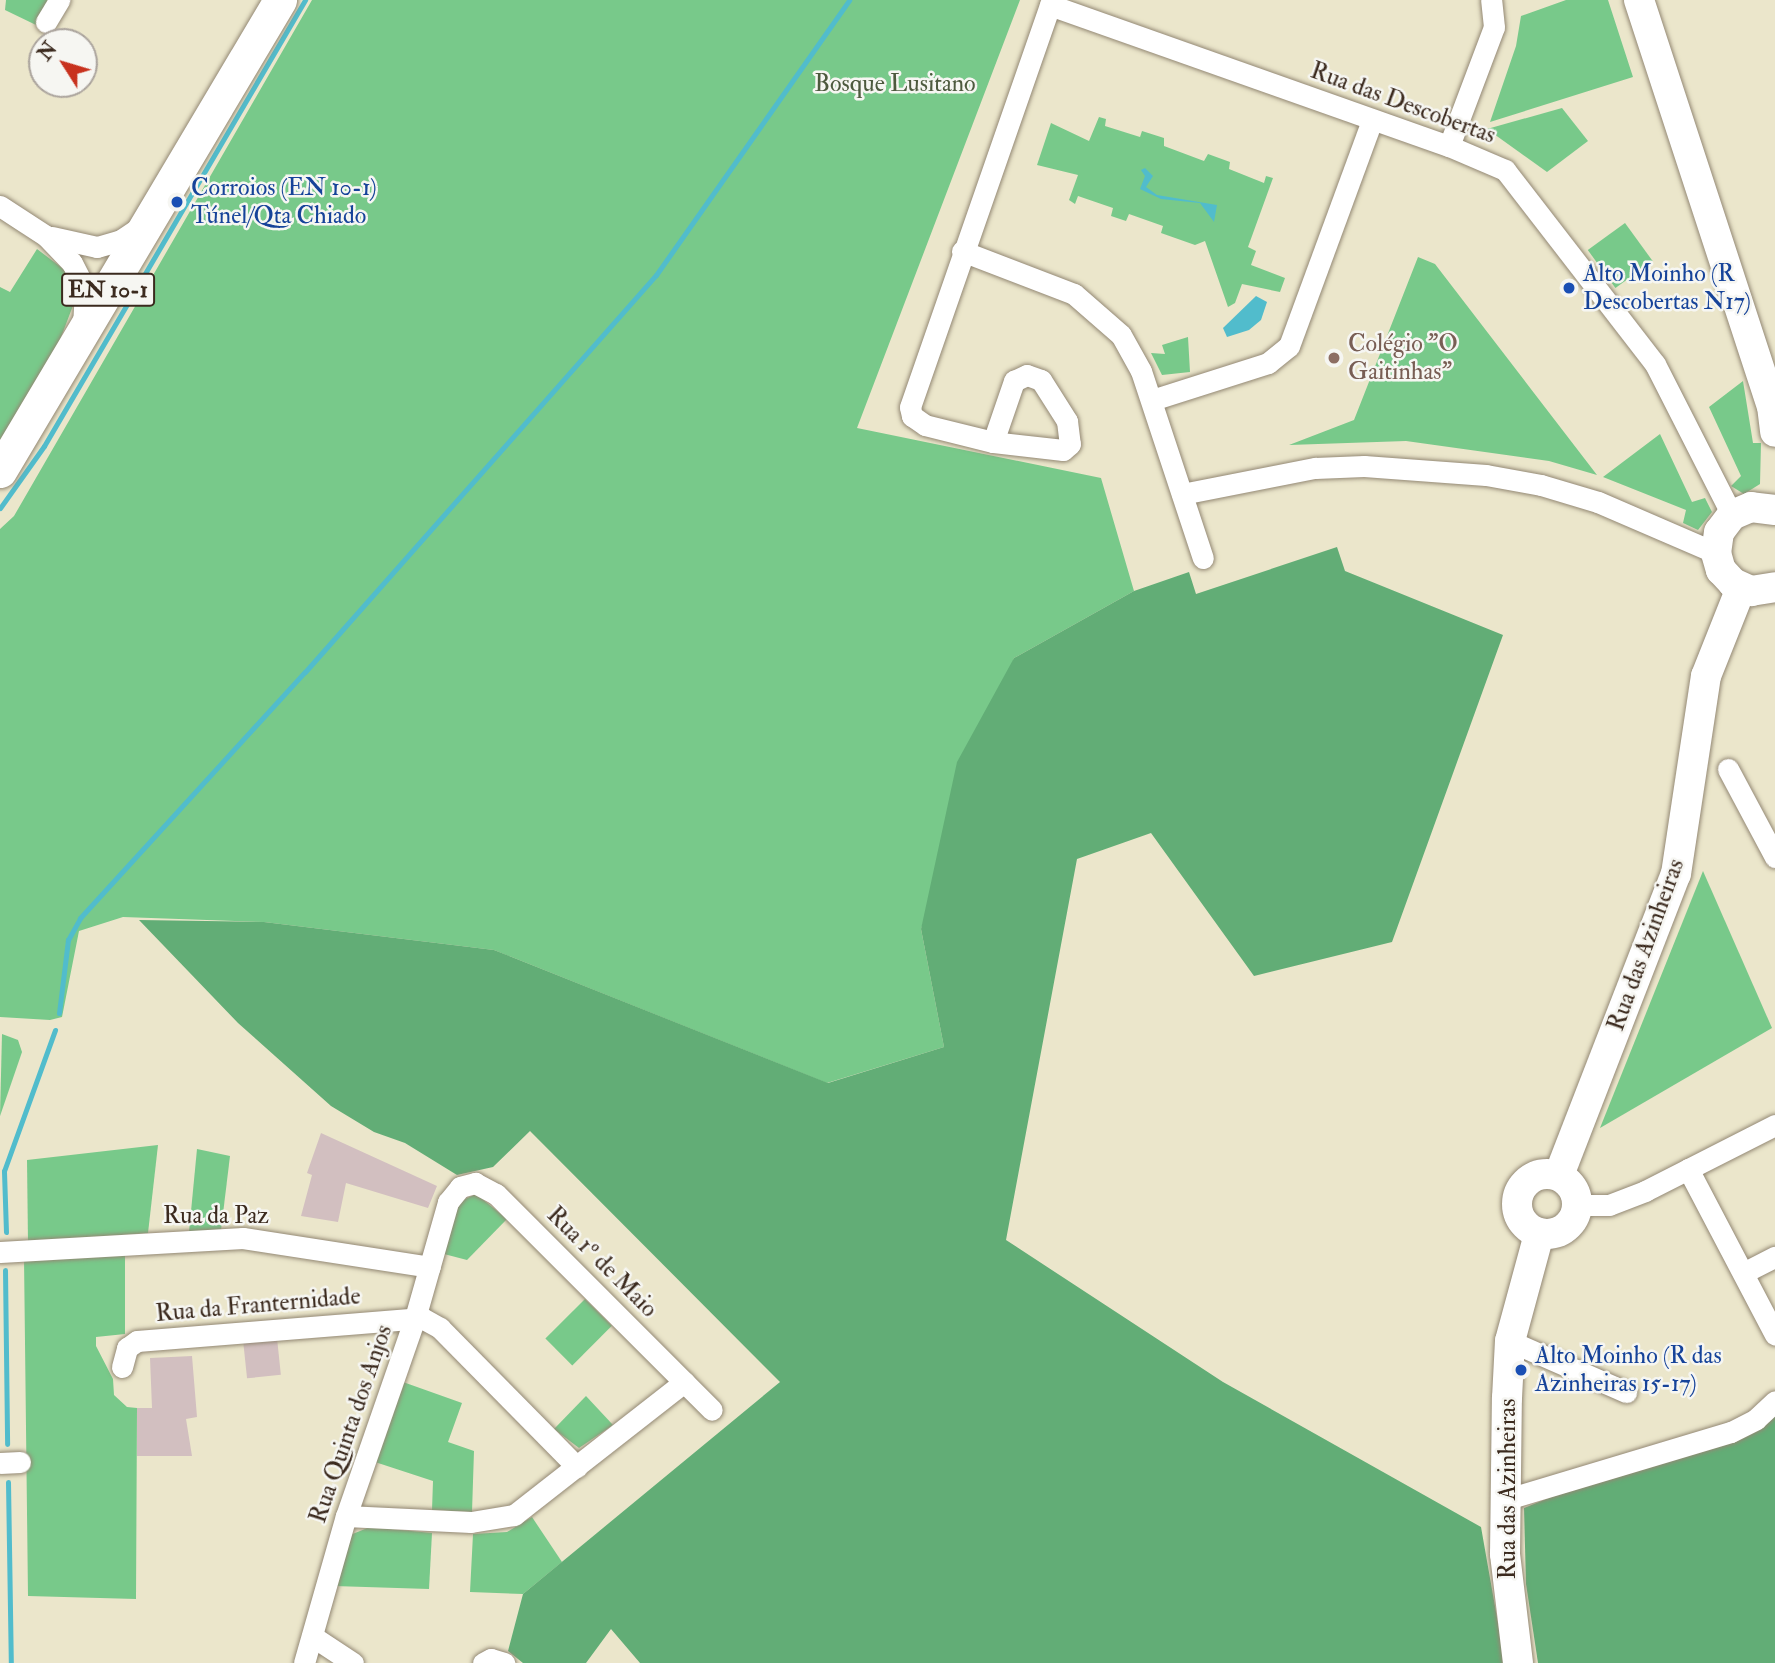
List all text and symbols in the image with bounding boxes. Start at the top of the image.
north arrow [28,28,98,98]
text: N [33,38,63,66]
street label: Rua das Descobertas [1307,56,1499,150]
park label: Bosque Lusitano [814,70,976,98]
place label: Corroios (EN 10-1) Túnel/Qta Chiado [191,174,377,230]
marker: Corroios (EN 10-1) Túnel/Qta Chiado [169,194,185,210]
place label: Alto Moinho (R Descobertas N17) [1583,260,1751,316]
road number: EN 10-1 [61,270,155,310]
marker: Alto Moinho (R Descobertas N17) [1561,280,1577,296]
place label: Colégio "O Gaitinhas" [1348,330,1458,386]
marker: Colégio "O Gaitinhas" [1326,350,1342,366]
street label: Rua das Azinheiras [1602,855,1690,1035]
street label: Rua 1º de Maio [541,1201,663,1323]
street label: Rua da Paz [163,1202,269,1230]
street label: Rua da Franternidade [154,1282,362,1328]
street label: Rua Quinta dos Anjos [304,1321,398,1527]
place label: Alto Moinho (R das Azinheiras 15-17) [1535,1342,1722,1398]
marker: Alto Moinho (R das Azinheiras 15-17) [1513,1362,1529,1378]
street label: Rua das Azinheiras [1494,1399,1522,1579]

